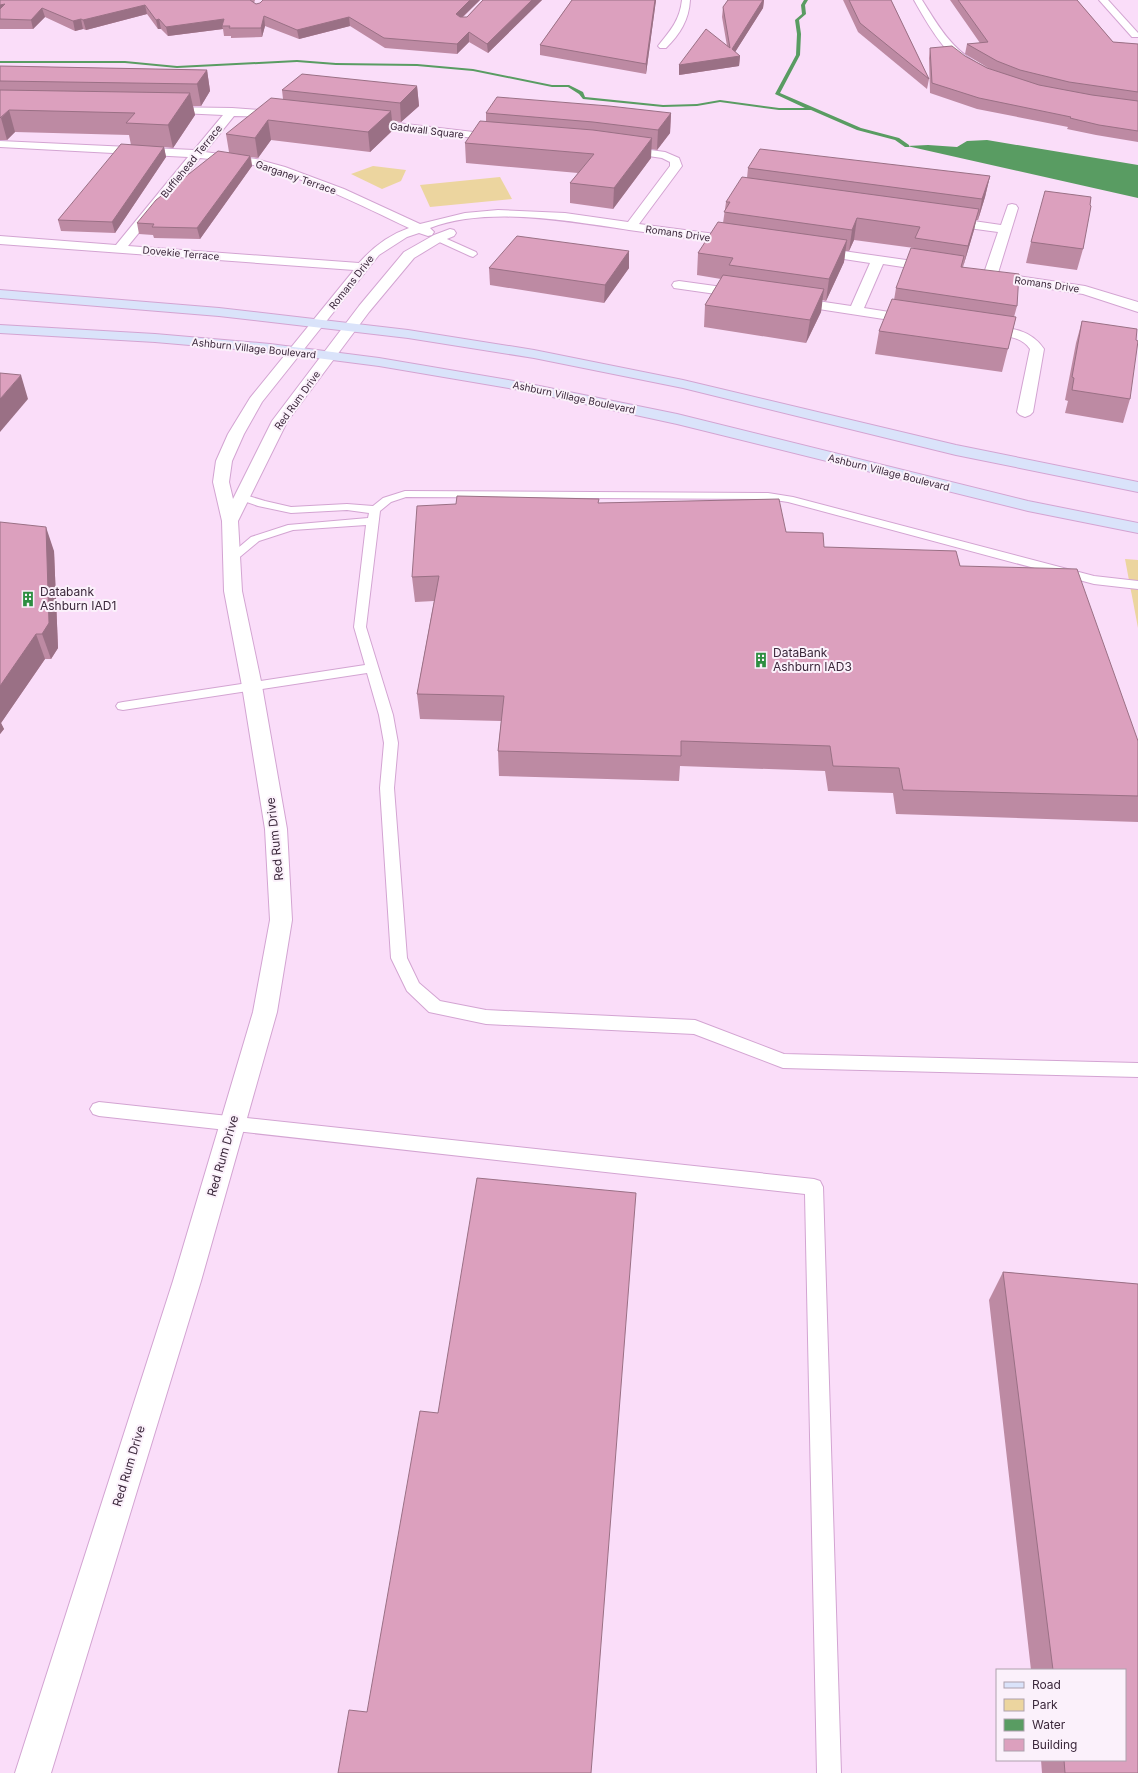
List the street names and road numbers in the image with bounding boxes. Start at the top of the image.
street label: Gadwall Square [389,120,465,140]
street label: Bufflehead Terrace [158,122,224,200]
street label: Garganey Terrace [254,158,338,197]
street label: Romans Drive [645,223,711,244]
street label: Dovekie Terrace [142,244,220,262]
street label: Romans Drive [326,252,376,311]
street label: Romans Drive [1014,274,1080,295]
street label: Ashburn Village Boulevard [191,336,317,360]
street label: Red Rum Drive [272,368,322,432]
street label: Ashburn Village Boulevard [512,378,636,416]
street label: Ashburn Village Boulevard [827,451,951,493]
street label: Red Rum Drive [263,797,286,881]
street label: Red Rum Drive [204,1114,241,1198]
street label: Red Rum Drive [109,1424,148,1508]

